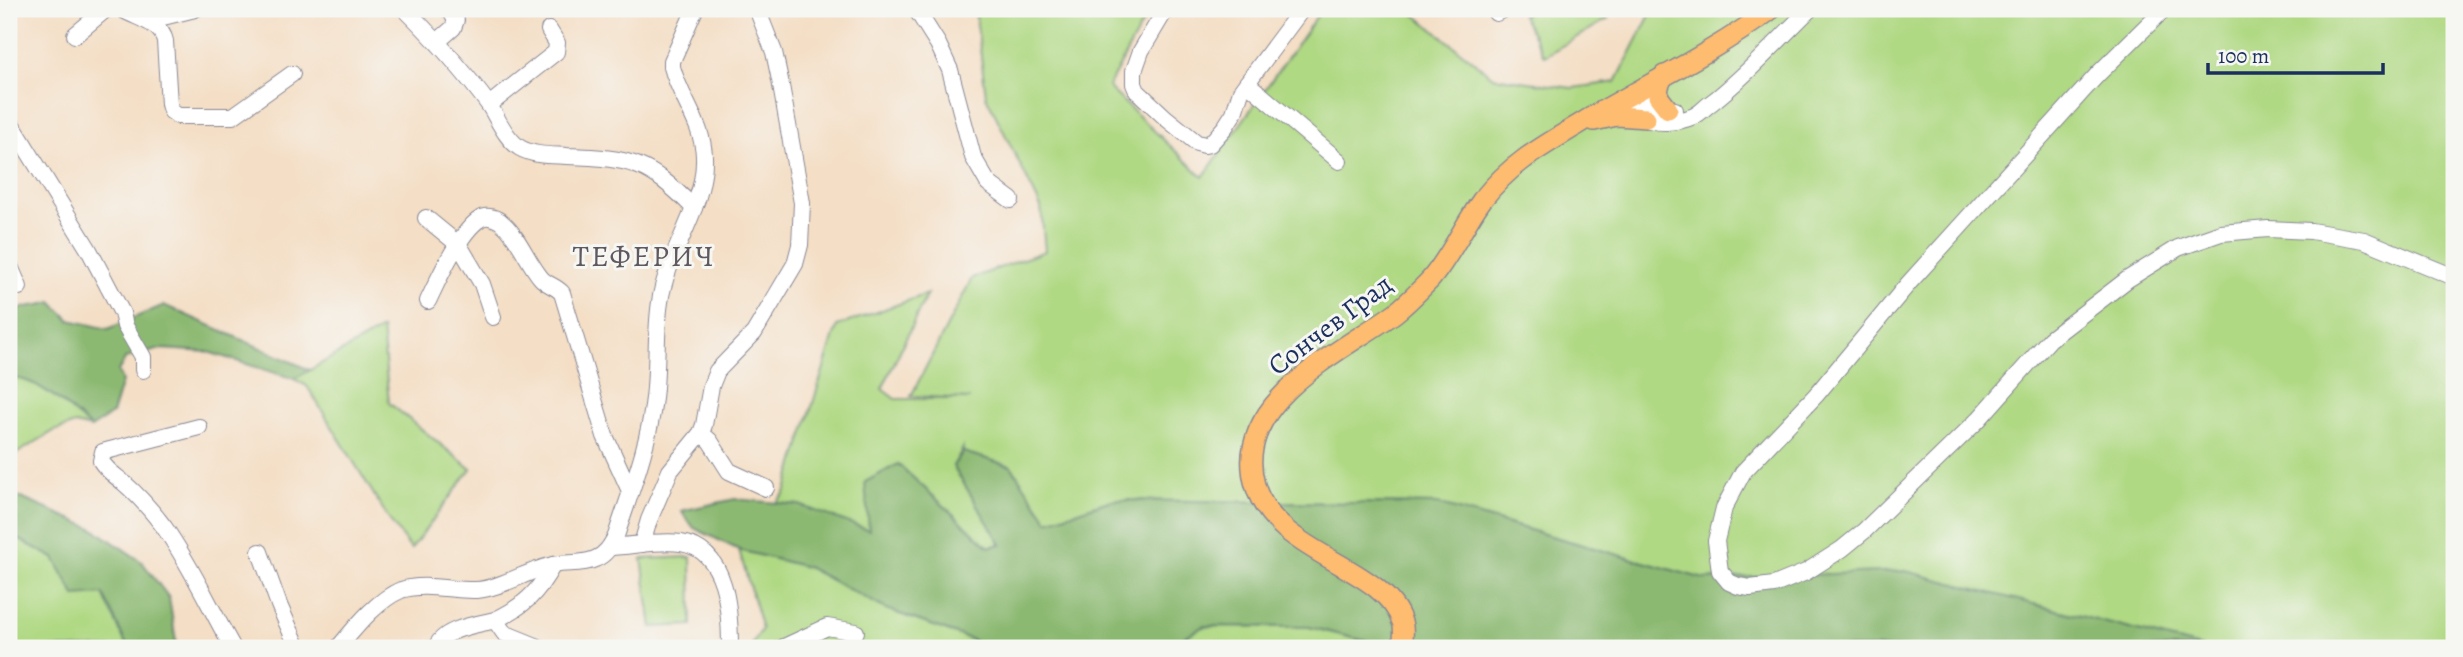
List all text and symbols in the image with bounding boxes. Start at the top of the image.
scale bar [2208,32,2382,76]
text: 100 m [2218,42,2269,70]
district label: ТЕФЕРИЧ [573,236,715,276]
street label: Сончев Град [1260,266,1400,384]

